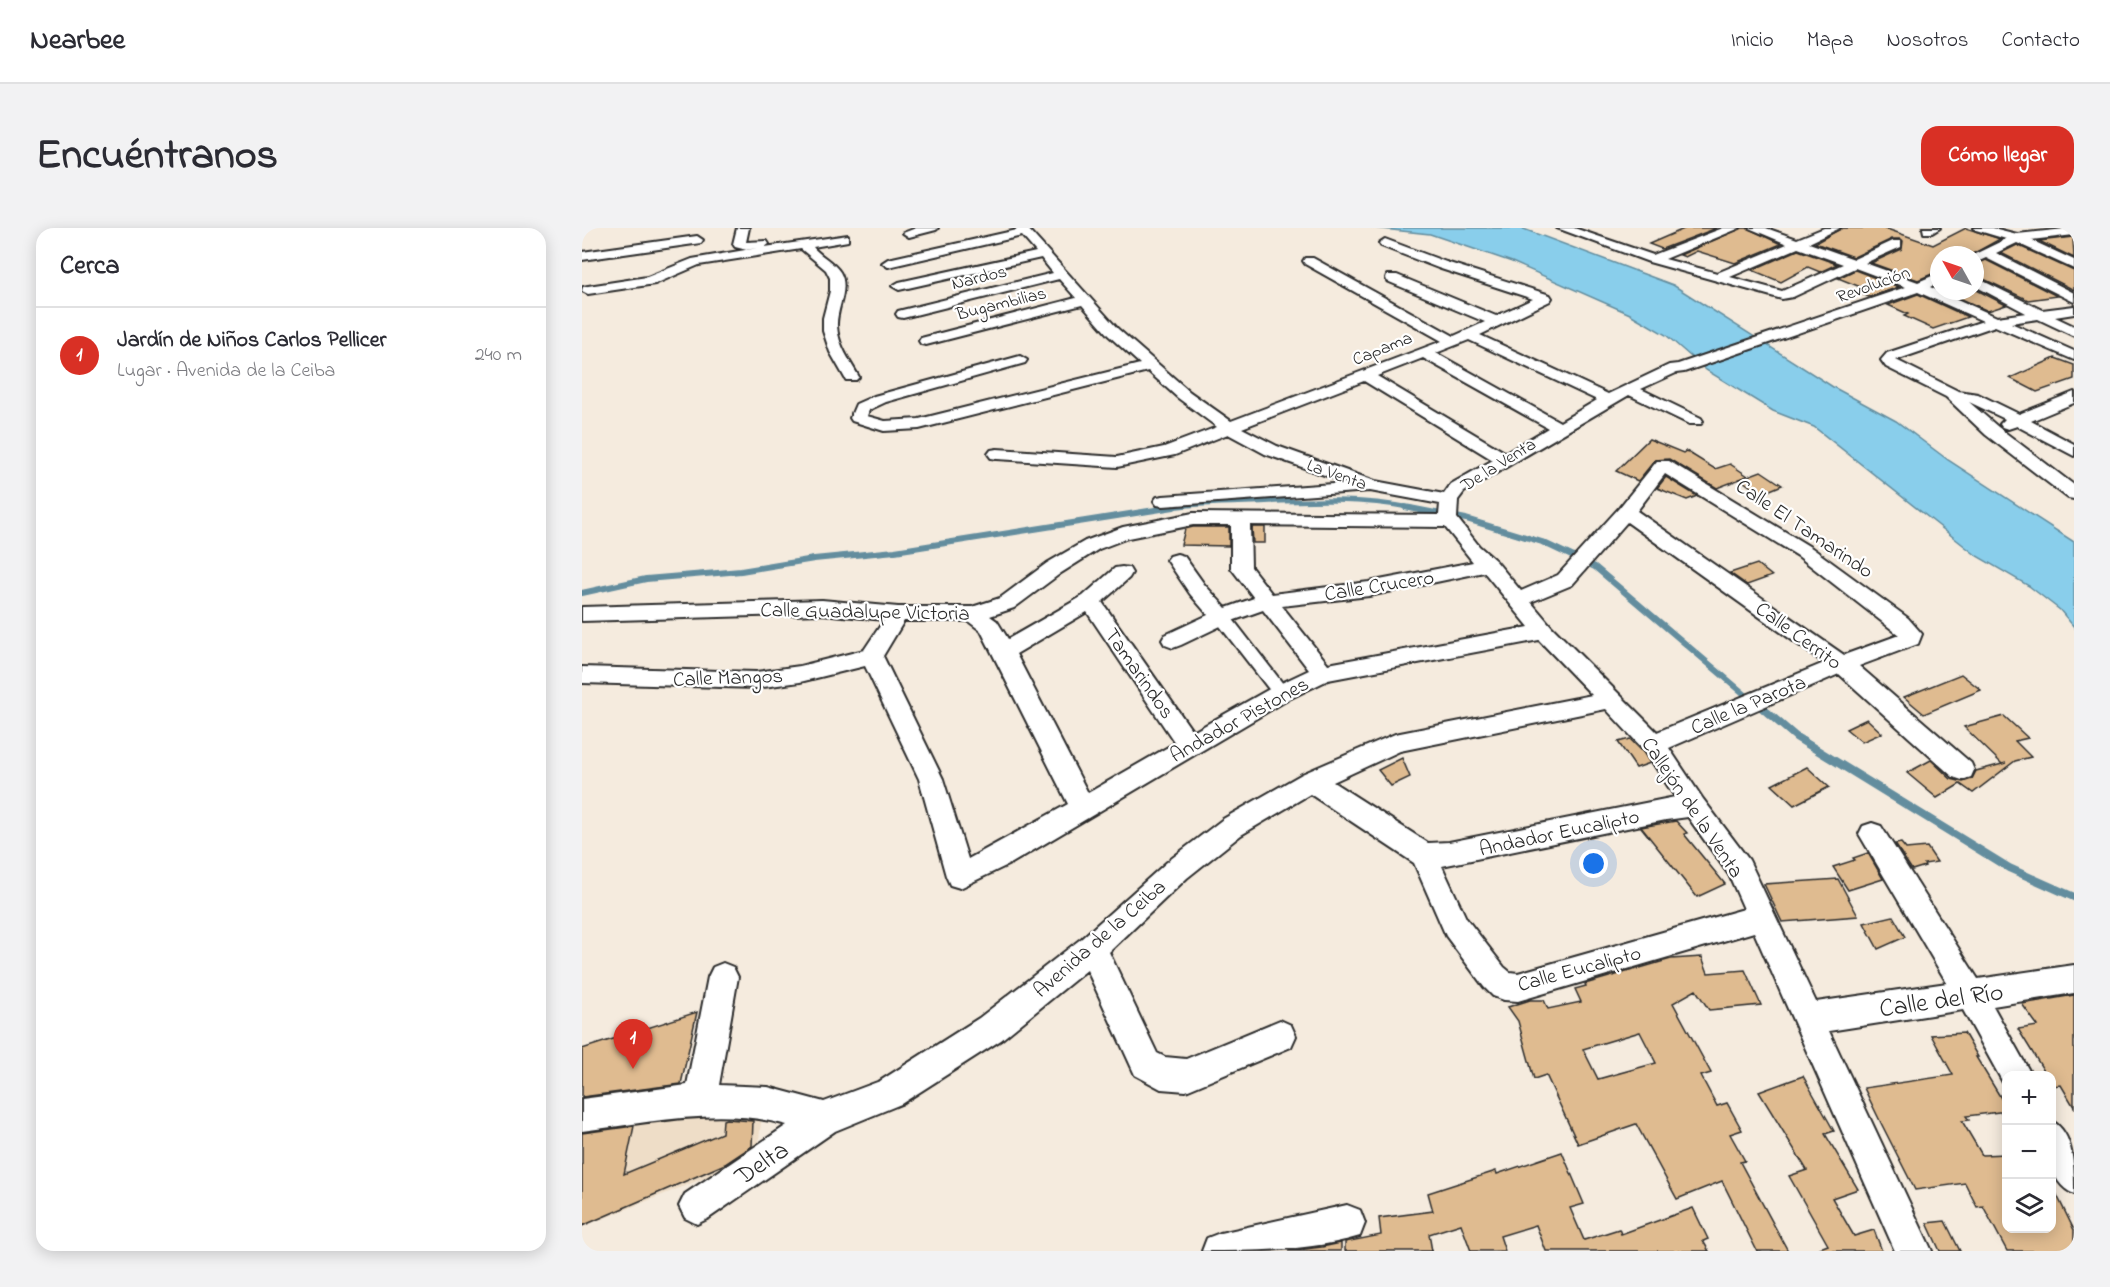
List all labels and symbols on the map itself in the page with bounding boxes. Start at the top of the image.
north arrow [1930,246,1984,300]
street label: Nardos [949,260,1010,298]
street label: Revolución [1833,261,1914,311]
street label: Bugambilias [953,281,1050,330]
street label: Capama [1349,326,1417,374]
street label: De la Venta [1456,432,1542,500]
street label: La Venta [1303,453,1370,498]
street label: Calle El Tamarindo [1729,472,1879,587]
street label: Calle Crucero [1322,563,1436,610]
street label: Calle Cerrito [1748,595,1847,678]
street label: Calle Guadalupe Victoria [760,596,970,630]
street label: Tamarindos [1096,623,1181,726]
street label: Calle Mangos [673,662,784,698]
street label: Calle la Parota [1686,668,1811,744]
street label: Andador Pistones [1165,670,1315,771]
street label: Callejón de la Venta [1633,731,1750,885]
street label: Andador Eucalipto [1477,802,1642,866]
your location [1579,849,1608,878]
street label: Avenida de la Ceiba [1027,873,1173,1006]
street label: Calle Eucalipto [1514,939,1645,1001]
street label: Calle del Río [1877,974,2006,1029]
pin: 1 [614,1020,652,1069]
street label: Delta [727,1133,797,1197]

